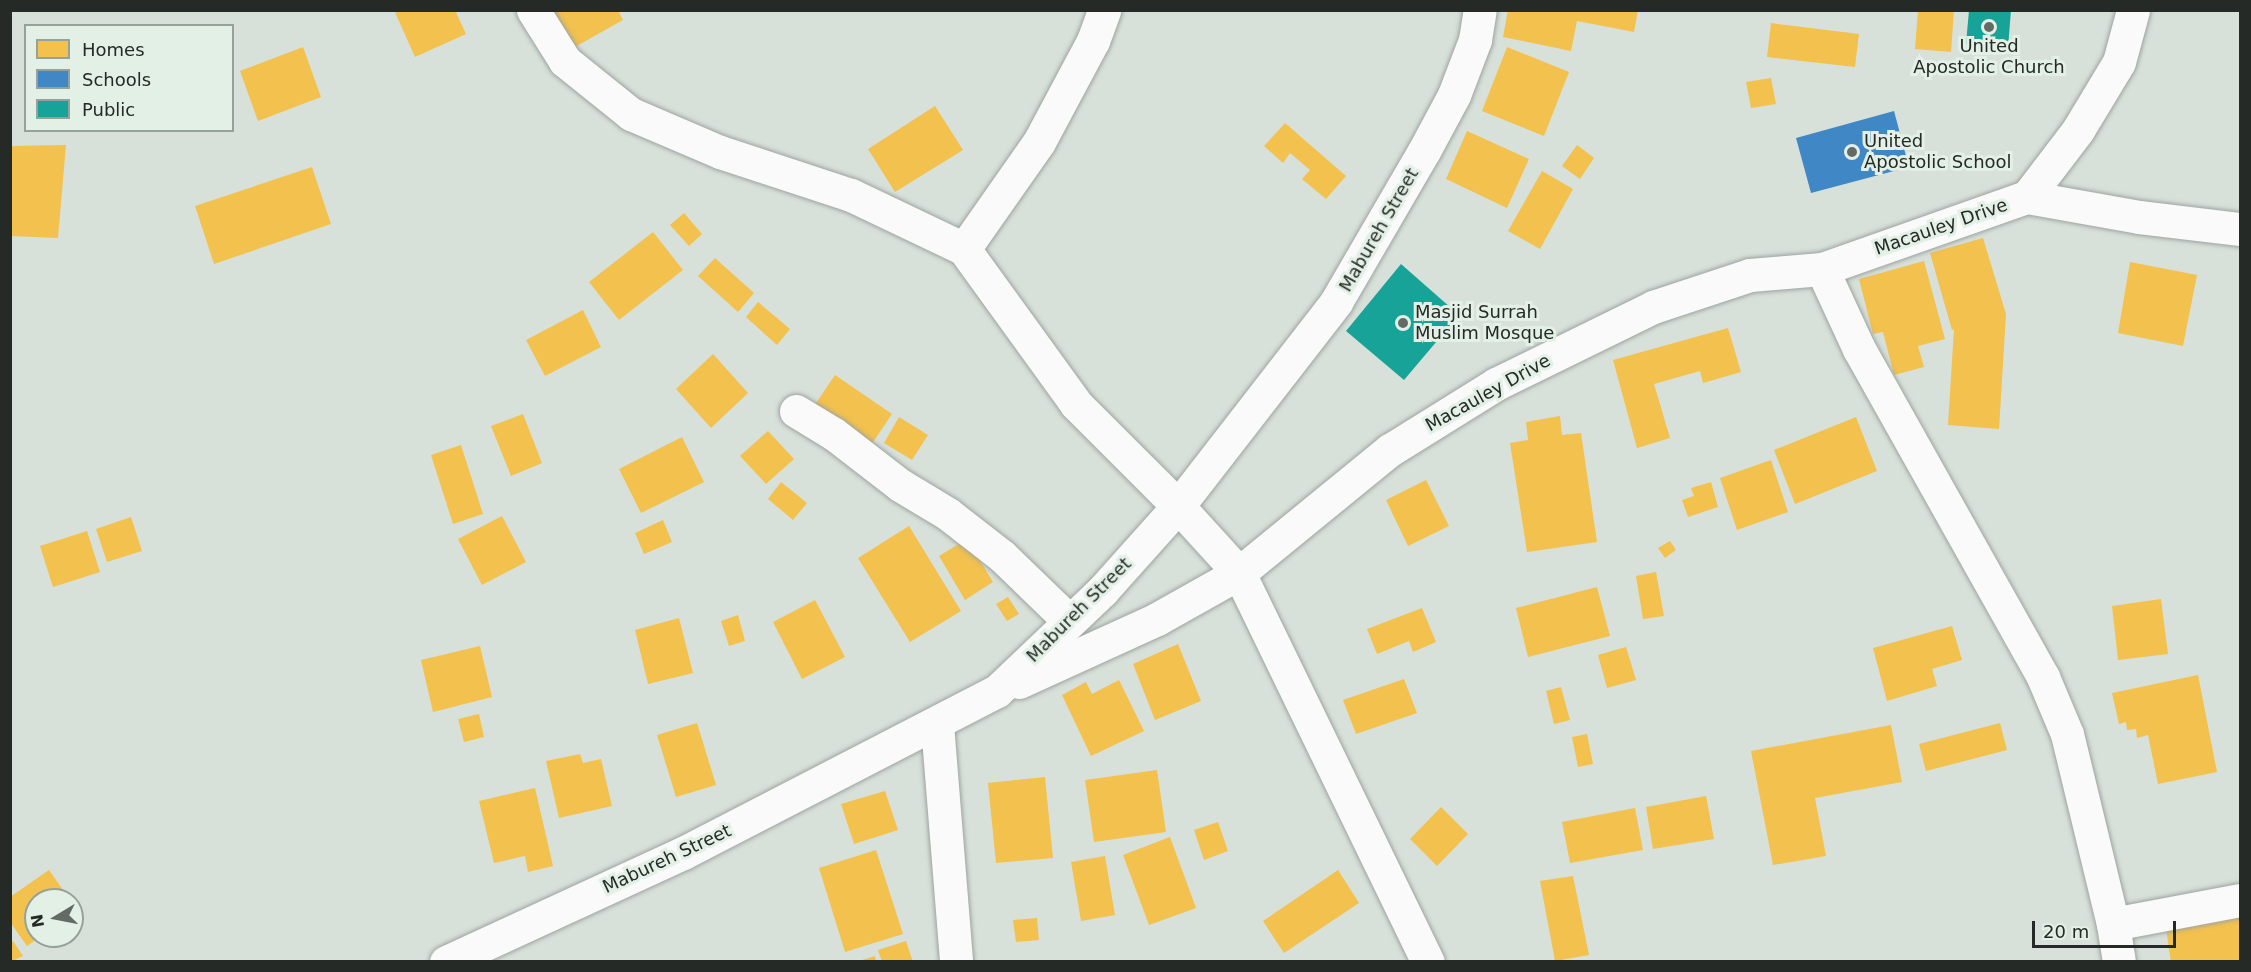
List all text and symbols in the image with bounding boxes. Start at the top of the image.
marker: United Apostolic Church [1982,20,1996,34]
legend [24,24,234,132]
place label: United Apostolic Church [1913,36,2065,78]
text: Homes [82,39,145,60]
text: Schools [82,69,151,90]
text: Public [82,99,135,120]
place label: United Apostolic School [1864,131,2012,174]
marker: United Apostolic School [1845,145,1859,159]
street label: Mabureh Street [1335,164,1423,296]
street label: Macauley Drive [1872,194,2010,260]
place label: Masjid Surrah Muslim Mosque [1415,302,1554,344]
marker: Masjid Surrah Muslim Mosque [1396,316,1410,330]
street label: Macauley Drive [1422,350,1554,436]
street label: Mabureh Street [1022,553,1136,667]
street label: Mabureh Street [599,820,735,898]
north arrow [24,888,84,948]
scale bar [2035,909,2179,947]
text: N [27,913,48,929]
text: 20 m [2043,921,2089,942]

